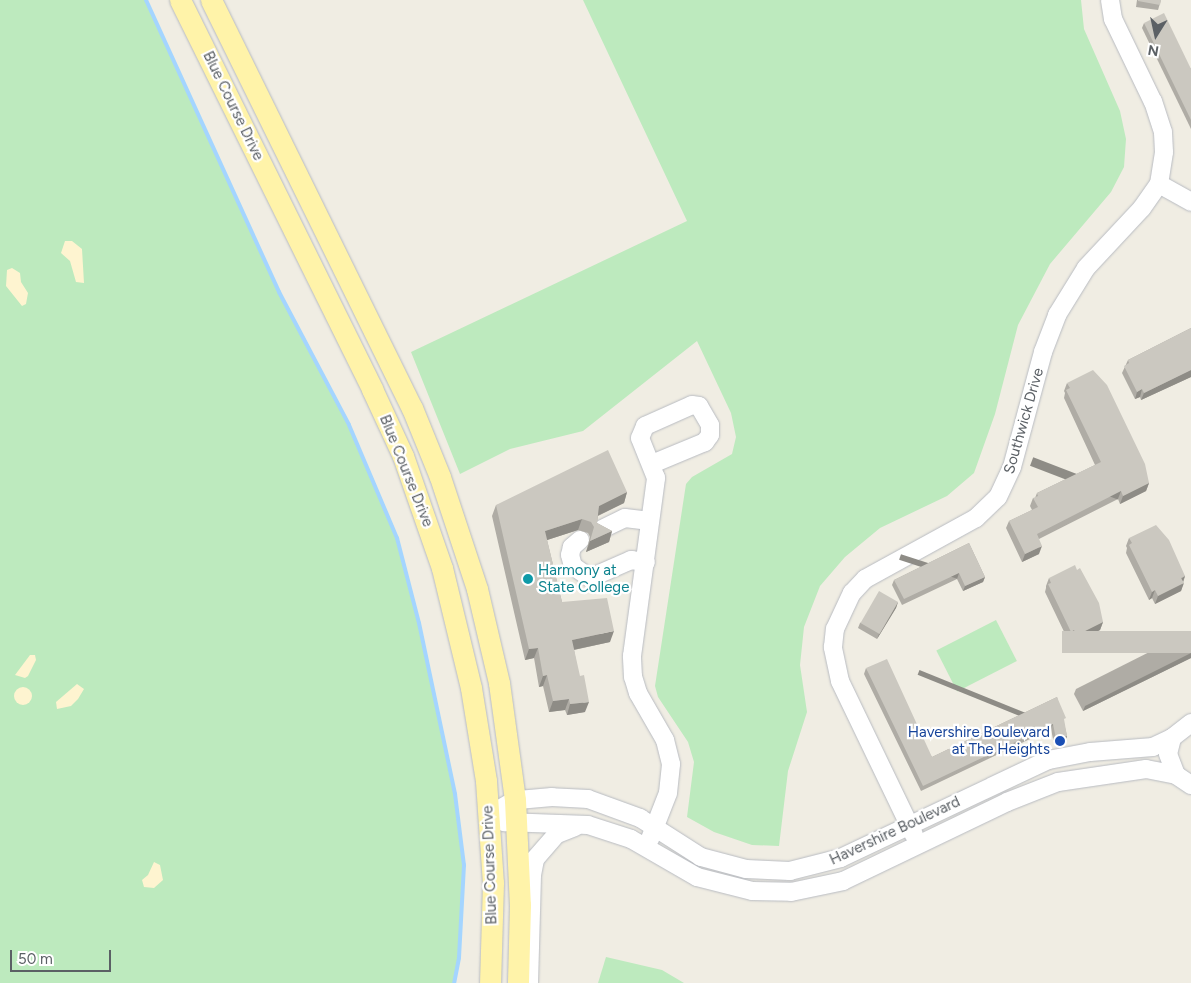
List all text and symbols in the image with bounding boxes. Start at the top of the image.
north arrow [1131,10,1181,60]
text: N [1147,41,1160,60]
street label: Blue Course Drive [199,48,267,164]
street label: Southwick Drive [1000,366,1048,476]
street label: Blue Course Drive [375,412,437,530]
place label: Harmony at State College [538,561,629,596]
marker: Harmony at State College [522,573,534,585]
place label: Havershire Boulevard at The Heights [908,723,1050,758]
marker: Havershire Boulevard at The Heights [1054,735,1066,747]
street label: Havershire Boulevard [827,793,963,869]
street label: Blue Course Drive [479,805,501,925]
scale bar [12,940,114,972]
text: 50 m [18,950,53,968]

